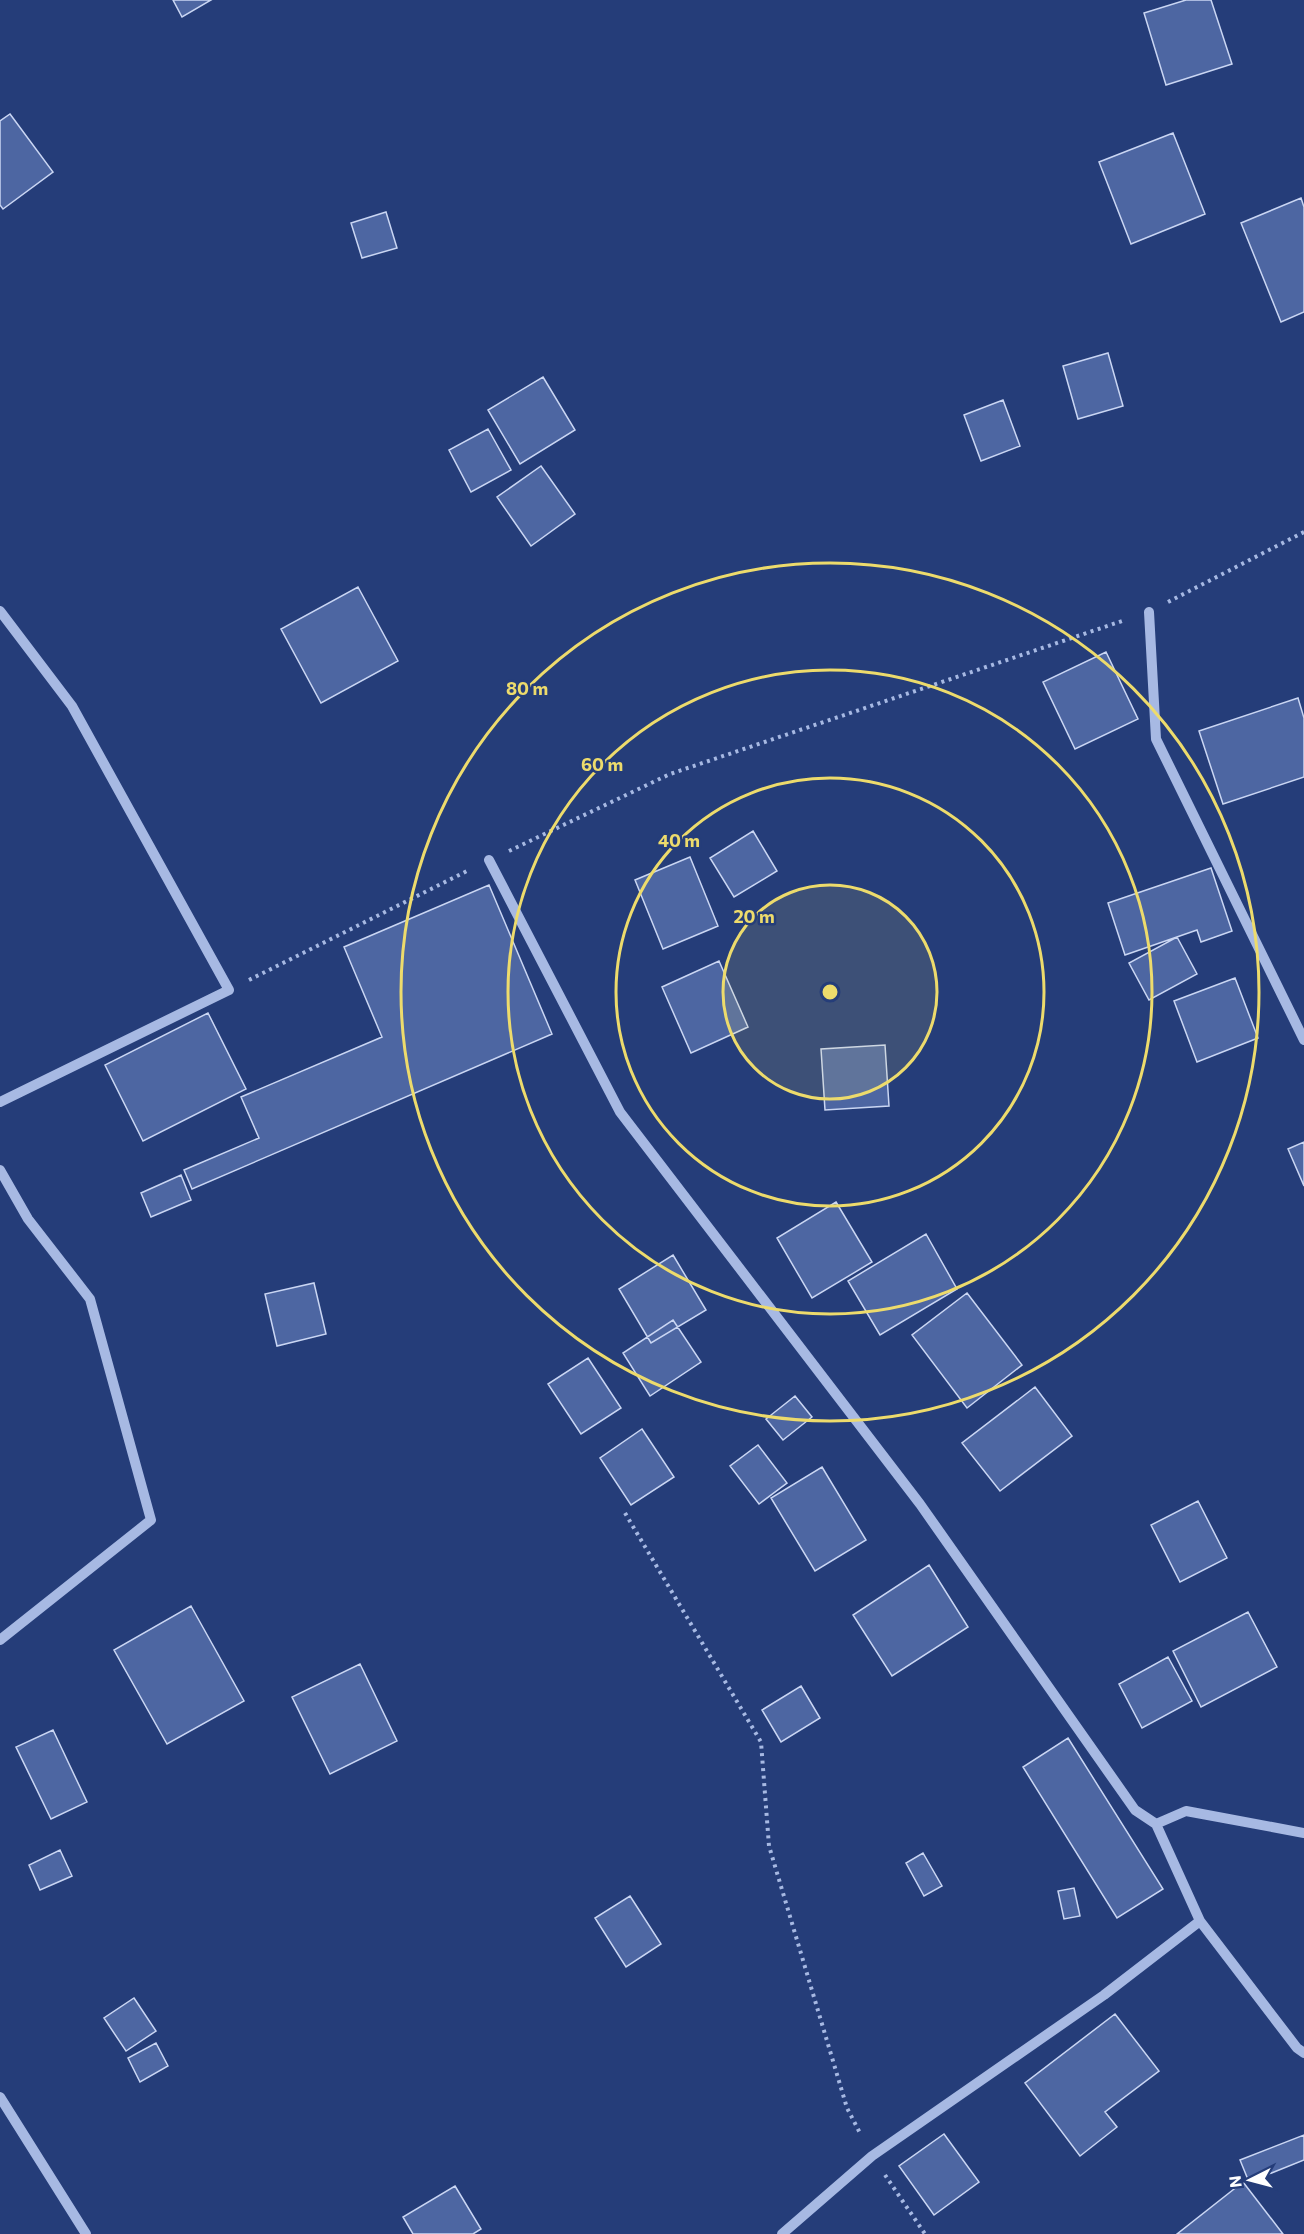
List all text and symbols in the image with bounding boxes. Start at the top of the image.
text: 80 m [506,677,548,699]
text: 60 m [581,753,623,775]
text: 40 m [658,829,700,851]
text: 20 m [733,905,775,927]
centre of rings [820,982,840,1002]
north arrow [1220,2150,1280,2210]
text: N [1225,2175,1245,2189]

